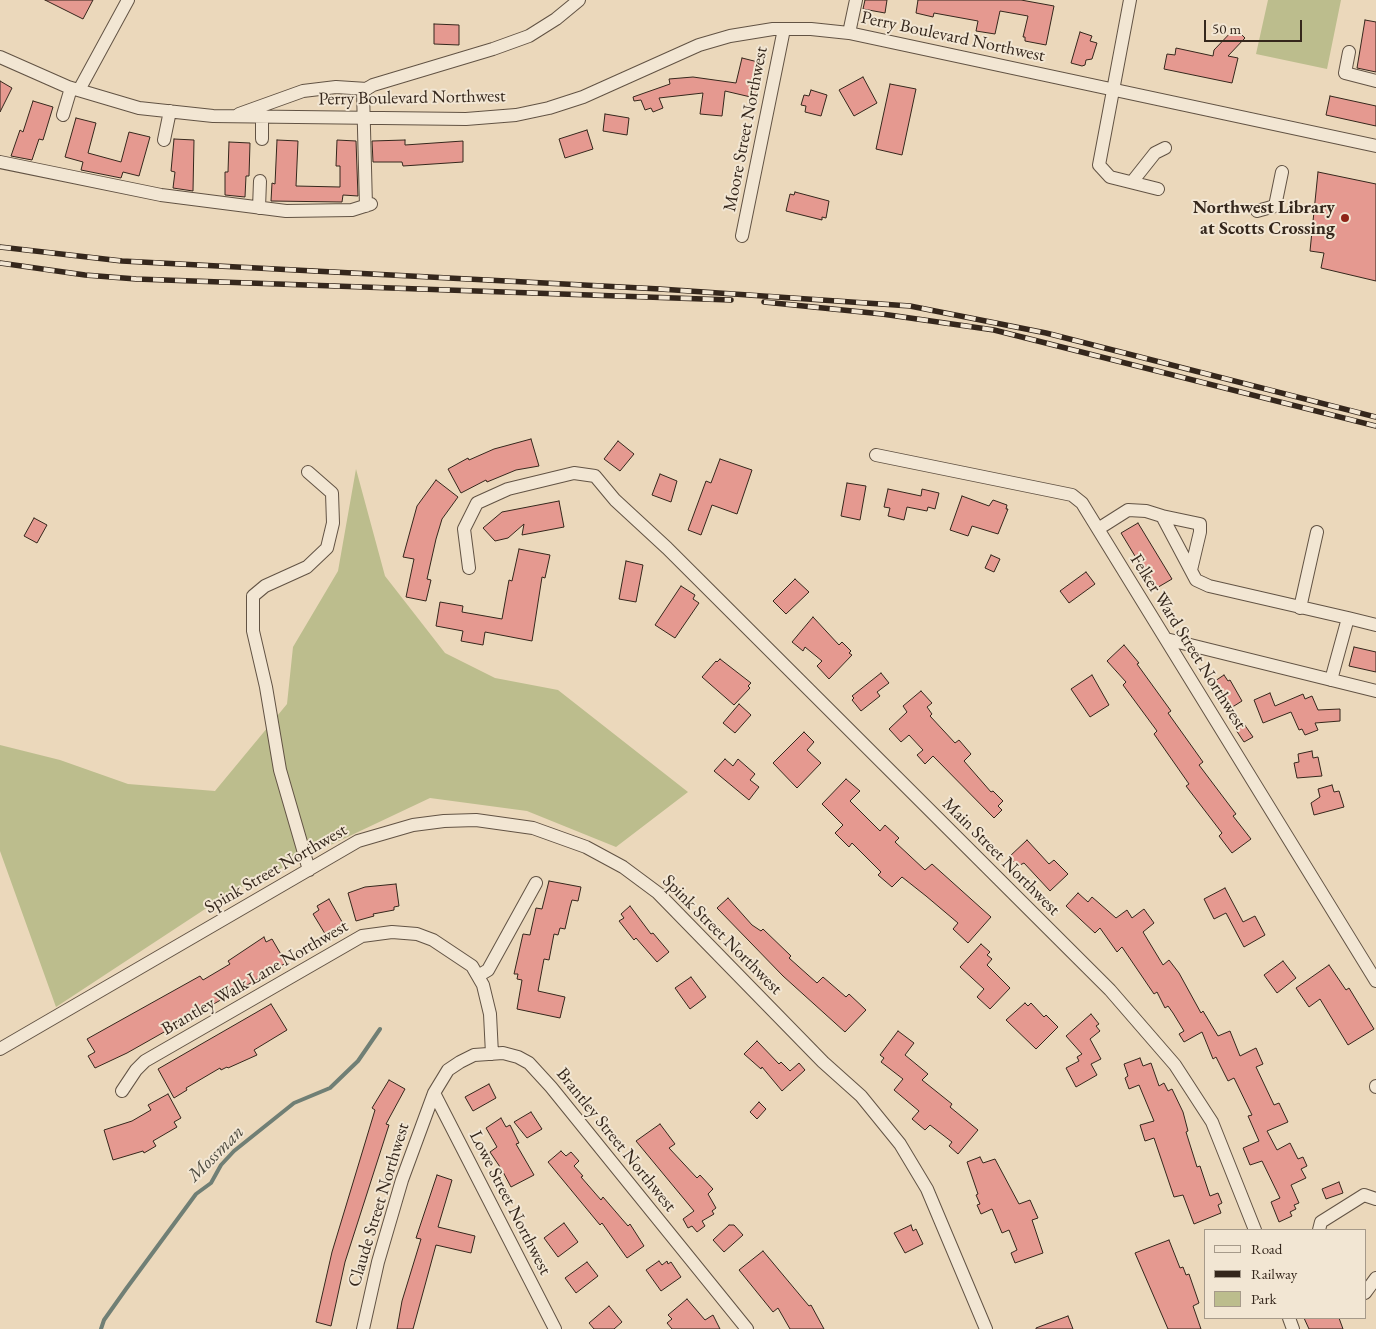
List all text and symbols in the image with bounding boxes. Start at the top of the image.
street label: Perry Boulevard Northwest [859,7,1047,67]
scale bar [1206,10,1304,42]
text: 50 m [1212,19,1241,38]
street label: Moore Street Northwest [719,45,773,213]
street label: Perry Boulevard Northwest [318,86,506,110]
place label: Northwest Library at Scotts Crossing [1193,197,1335,240]
marker: Northwest Library at Scotts Crossing [1339,212,1351,224]
street label: Felker Ward Street Northwest [1125,550,1251,734]
street label: Main Street Northwest [938,794,1064,920]
street label: Spink Street Northwest [201,819,351,919]
street label: Spink Street Northwest [658,871,786,999]
street label: Brantley Walk Lane Northwest [158,916,352,1040]
street label: Brantley Street Northwest [551,1064,681,1216]
street label: Claude Street Northwest [344,1120,414,1290]
water label: Mossman [183,1121,249,1187]
street label: Lowe Street Northwest [464,1127,556,1279]
legend [1204,1229,1366,1319]
text: Road [1251,1239,1282,1258]
text: Railway [1251,1264,1297,1283]
text: Park [1251,1289,1277,1308]

